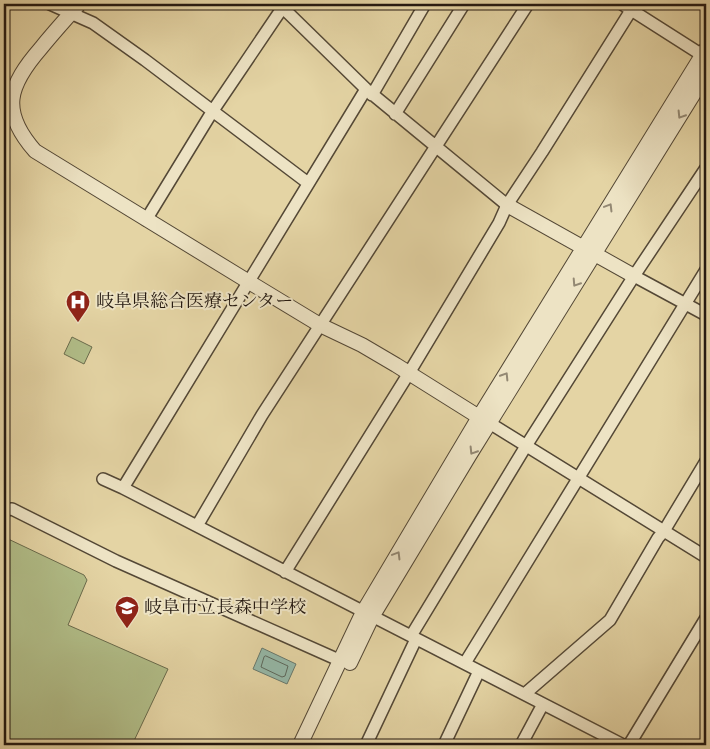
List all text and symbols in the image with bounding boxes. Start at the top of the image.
one-way arrow [677,110,687,119]
one-way arrow [603,204,613,213]
one-way arrow [573,277,582,286]
hospital icon: 岐阜県総合医療センター [65,289,91,323]
place label: 岐阜県総合医療センター [96,291,293,313]
one-way arrow [498,372,508,381]
one-way arrow [469,445,479,454]
one-way arrow [391,552,401,561]
school or university icon: 岐阜市立長森中学校 [114,595,140,629]
place label: 岐阜市立長森中学校 [144,597,306,619]

